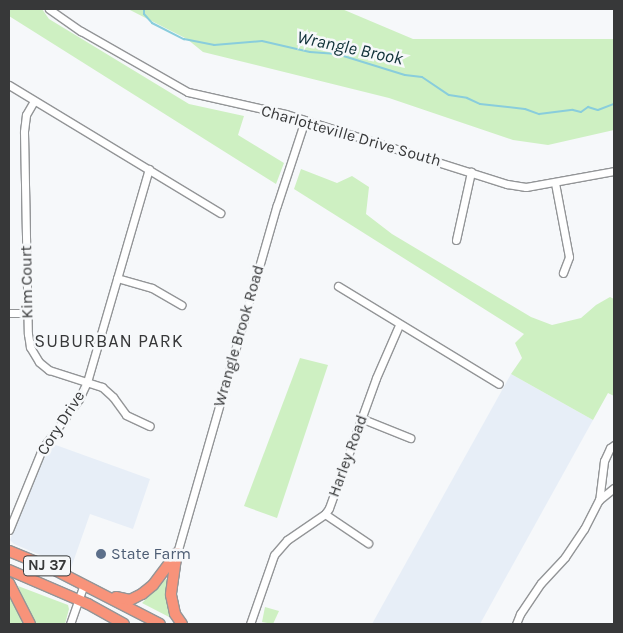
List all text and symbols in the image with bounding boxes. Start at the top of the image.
water label: Wrangle Brook [295,26,405,70]
street label: Charlotteville Drive South [259,101,443,171]
street label: Kim Court [17,245,37,319]
street label: Wrangle Brook Road [210,263,268,409]
district label: SUBURBAN PARK [33,330,185,352]
street label: Cory Drive [33,387,89,459]
street label: Harley Road [324,412,372,500]
place label: State Farm [111,544,191,564]
marker: State Farm [95,548,107,560]
road number: NJ 37 [22,554,72,578]

